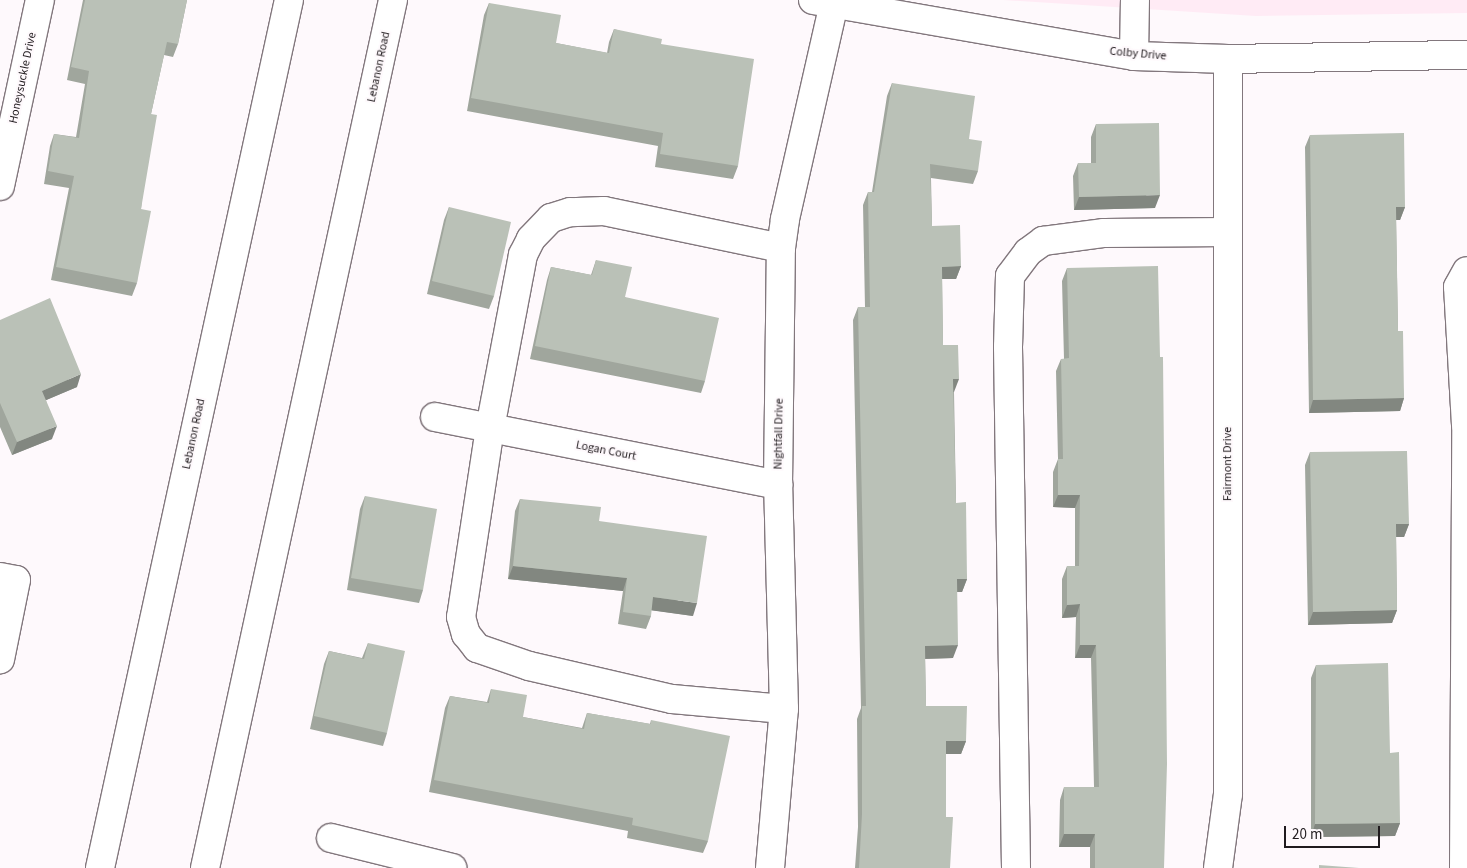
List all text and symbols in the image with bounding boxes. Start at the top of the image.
street label: Lebanon Road [364,30,394,104]
street label: Honeysuckle Drive [6,31,40,125]
street label: Colby Drive [1109,44,1167,64]
street label: Lebanon Road [179,397,209,471]
street label: Nightfall Drive [771,398,787,470]
street label: Fairmont Drive [1221,427,1235,501]
street label: Logan Court [575,438,637,464]
scale bar [1287,816,1383,848]
text: 20 m [1292,824,1322,845]

